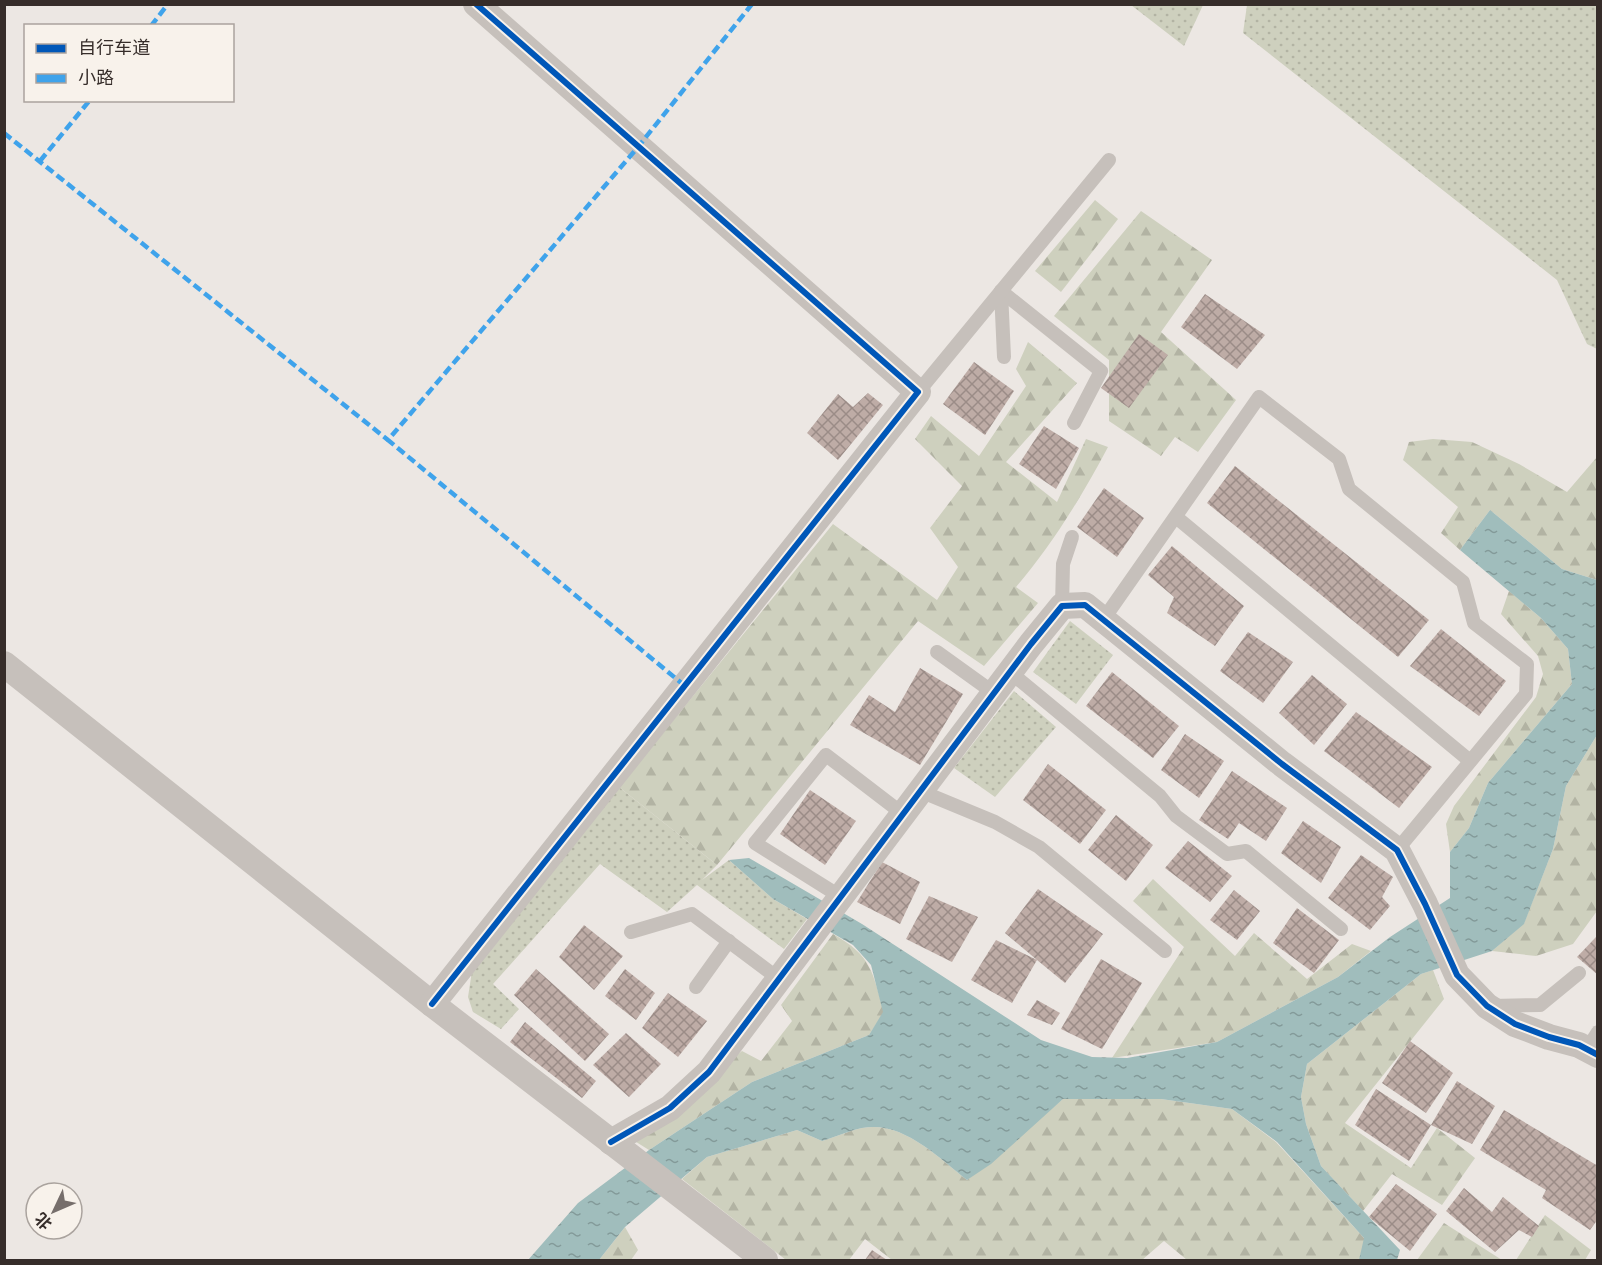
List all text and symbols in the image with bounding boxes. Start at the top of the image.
legend [24,24,234,102]
text: 自行车道 [78,35,150,61]
text: 小路 [78,65,114,91]
north arrow [24,1181,84,1241]
text: 北 [30,1207,57,1235]

